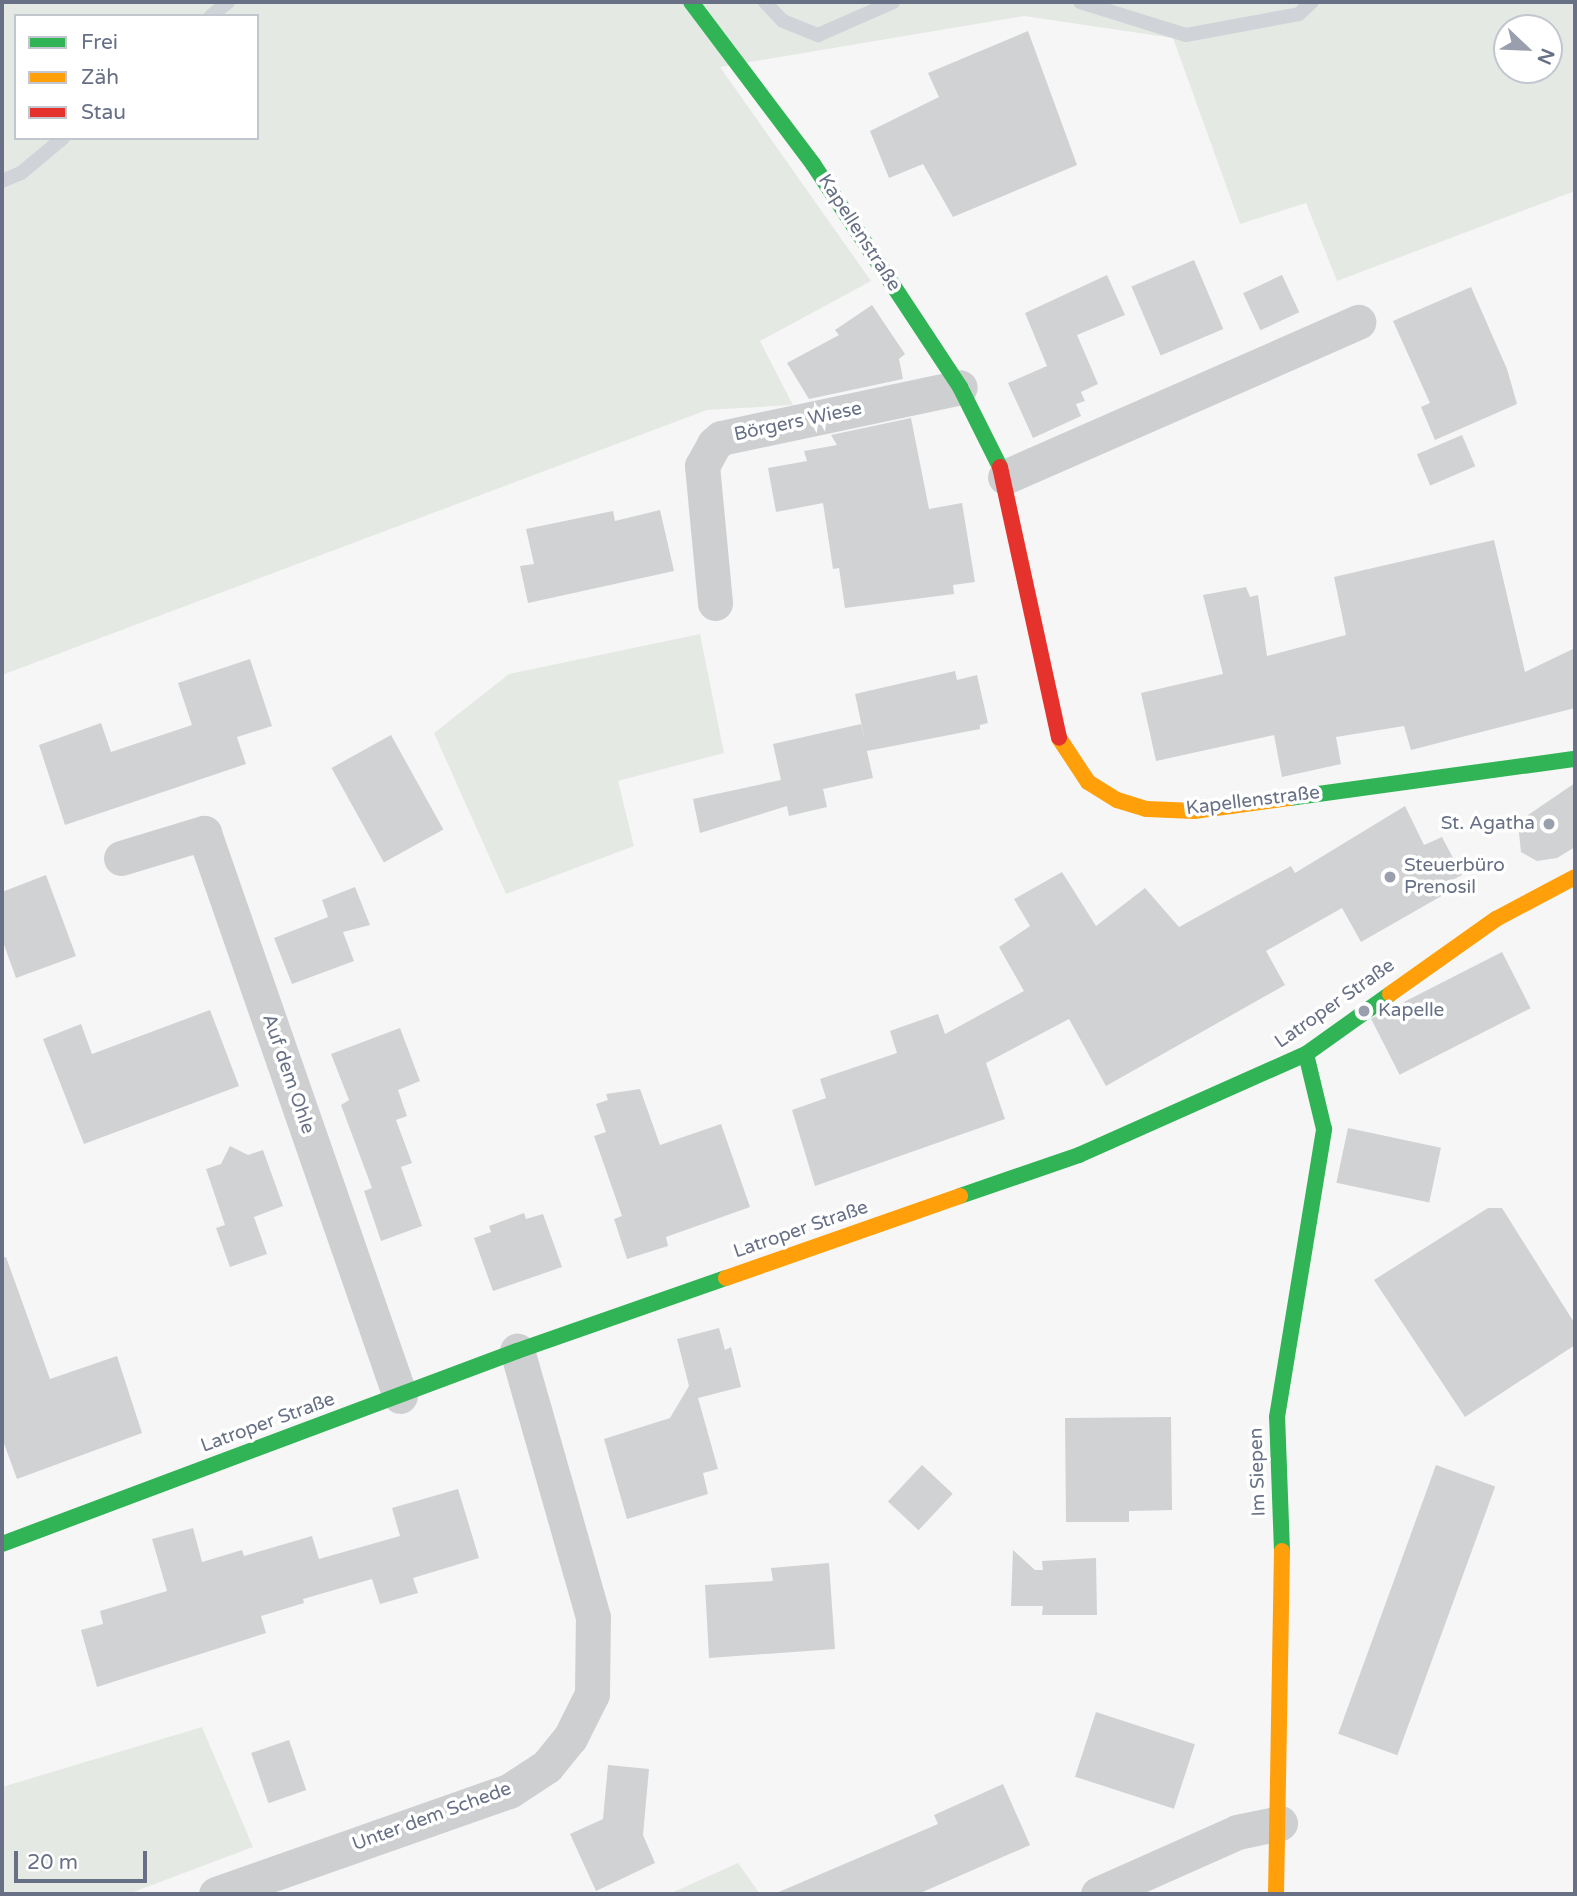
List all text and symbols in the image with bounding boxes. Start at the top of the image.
legend [14,14,259,140]
north arrow [1493,14,1563,84]
text: Frei [81,30,118,55]
text: N [1532,45,1559,68]
text: Zäh [81,65,119,90]
text: Stau [81,100,126,125]
street label: Kapellenstraße [813,170,905,296]
street label: Börgers Wiese [732,397,864,447]
street label: Kapellenstraße [1185,781,1321,821]
place label: St. Agatha [1441,813,1535,835]
marker: St. Agatha [1541,816,1557,832]
place label: Steuerbüro Prenosil [1404,855,1505,899]
marker: Steuerbüro Prenosil [1382,869,1398,885]
street label: Latroper Straße [1271,954,1399,1054]
place label: Kapelle [1378,1000,1444,1022]
marker: Kapelle [1356,1003,1372,1019]
street label: Auf dem Ohle [257,1011,319,1137]
street label: Latroper Straße [731,1196,871,1264]
street label: Latroper Straße [198,1388,338,1458]
street label: Im Siepen [1245,1427,1271,1517]
street label: Unter dem Schede [349,1778,515,1856]
scale bar [18,1836,150,1880]
text: 20 m [27,1850,78,1875]

